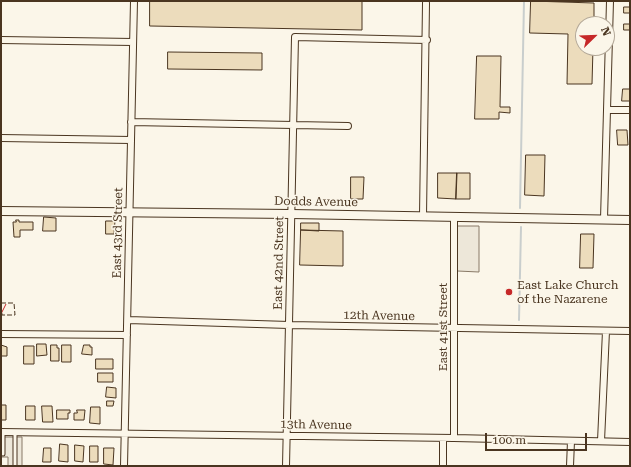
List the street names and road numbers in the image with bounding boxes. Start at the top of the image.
street label: East 43rd Street [110,187,126,279]
street label: Dodds Avenue [274,194,358,210]
street label: East 42nd Street [271,216,287,310]
street label: East 41st Street [436,283,450,371]
street label: 12th Avenue [343,308,415,324]
street label: 13th Avenue [280,417,352,433]

